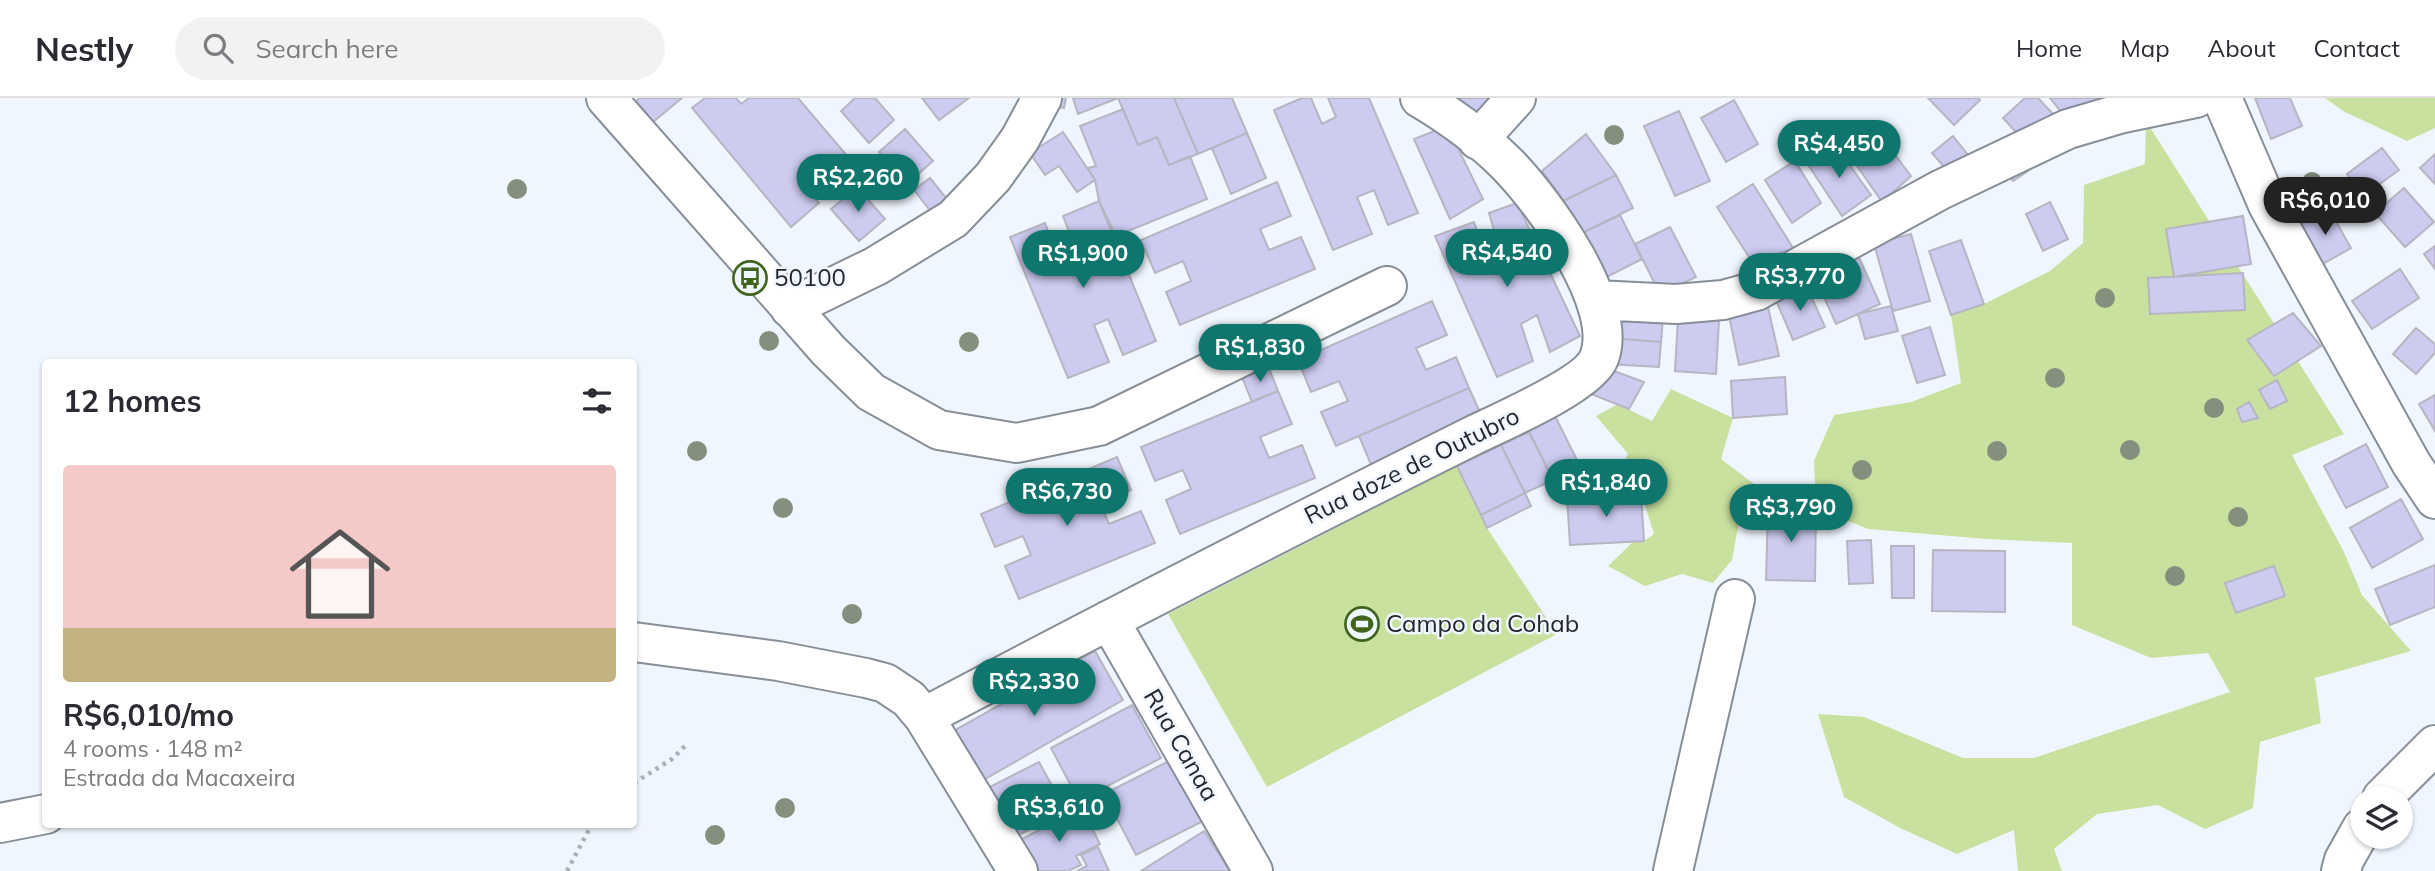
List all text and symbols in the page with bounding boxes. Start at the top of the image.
search box [175,17,665,80]
text: Nestly [35,28,133,69]
icon: search [199,29,237,67]
text: Search here [255,32,398,65]
text: Home [2016,33,2082,63]
text: Map [2120,33,2170,63]
text: About [2208,33,2276,63]
text: Contact [2314,33,2400,63]
pin: R$4,450 [1774,120,1904,180]
text: R$4,450 [1794,128,1884,157]
pin: R$2,260 [793,155,923,214]
text: R$2,260 [813,162,903,191]
pin: R$6,010 [2260,178,2390,237]
text: R$6,010 [2280,185,2370,214]
pin: R$1,900 [1018,230,1148,290]
pin: R$4,540 [1442,230,1572,289]
text: R$4,540 [1462,237,1552,266]
text: R$1,900 [1038,238,1128,267]
pin: R$3,770 [1735,254,1865,313]
bus stop icon: 50100 [731,259,769,297]
text: R$3,770 [1755,261,1845,290]
place label: 50100 [774,262,846,292]
pin: R$1,830 [1195,324,1325,384]
text: R$1,830 [1215,332,1305,361]
text: 12 homes [63,382,202,420]
icon: filters [578,382,616,420]
street label: Rua doze de Outubro [1299,400,1524,530]
pin: R$1,840 [1541,460,1671,519]
text: R$1,840 [1561,467,1651,496]
pin: R$6,730 [1002,468,1132,528]
text: R$6,730 [1022,476,1112,505]
pin: R$3,790 [1726,484,1856,544]
text: R$3,790 [1746,492,1836,521]
icon: home [277,511,403,637]
sports icon: Campo da Cohab [1343,605,1381,643]
place label: Campo da Cohab [1386,608,1579,638]
pin: R$2,330 [969,658,1099,718]
text: R$2,330 [989,666,1079,695]
street label: Rua Canaa [1138,683,1226,806]
text: R$6,010/mo [63,696,234,734]
text: 4 rooms · 148 m² [63,734,243,763]
text: Estrada da Macaxeira [63,763,296,792]
pin: R$3,610 [994,784,1124,844]
map controls [2350,786,2413,849]
button: layers [2350,786,2413,849]
text: R$3,610 [1014,792,1104,821]

